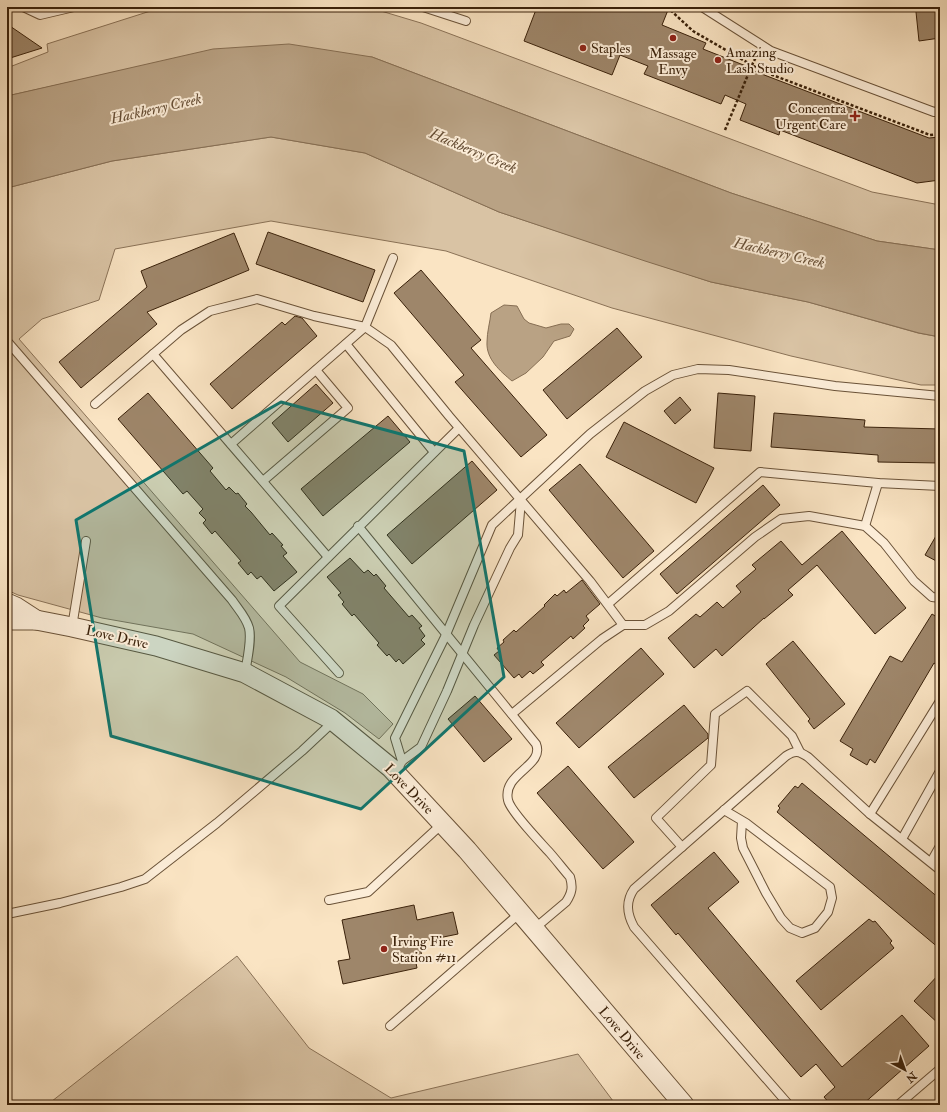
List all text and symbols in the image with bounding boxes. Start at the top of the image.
marker: Massage Envy [668,33,678,43]
place label: Staples [591,40,630,58]
marker: Staples [578,43,588,53]
place label: Amazing Lash Studio [725,44,794,77]
place label: Massage Envy [649,45,697,79]
marker: Amazing Lash Studio [713,55,723,65]
water label: Hackberry Creek [108,89,203,129]
place label: Concentra Urgent Care [775,100,846,133]
marker: Concentra Urgent Care [849,110,861,122]
water label: Hackberry Creek [426,124,520,178]
water label: Hackberry Creek [731,233,826,273]
street label: Love Drive [84,622,150,652]
street label: Love Drive [381,760,437,818]
place label: Irving Fire Station #11 [392,933,456,966]
marker: Irving Fire Station #11 [379,944,389,954]
street label: Love Drive [595,1003,649,1063]
north arrow [885,1050,925,1090]
text: N [902,1068,920,1086]

